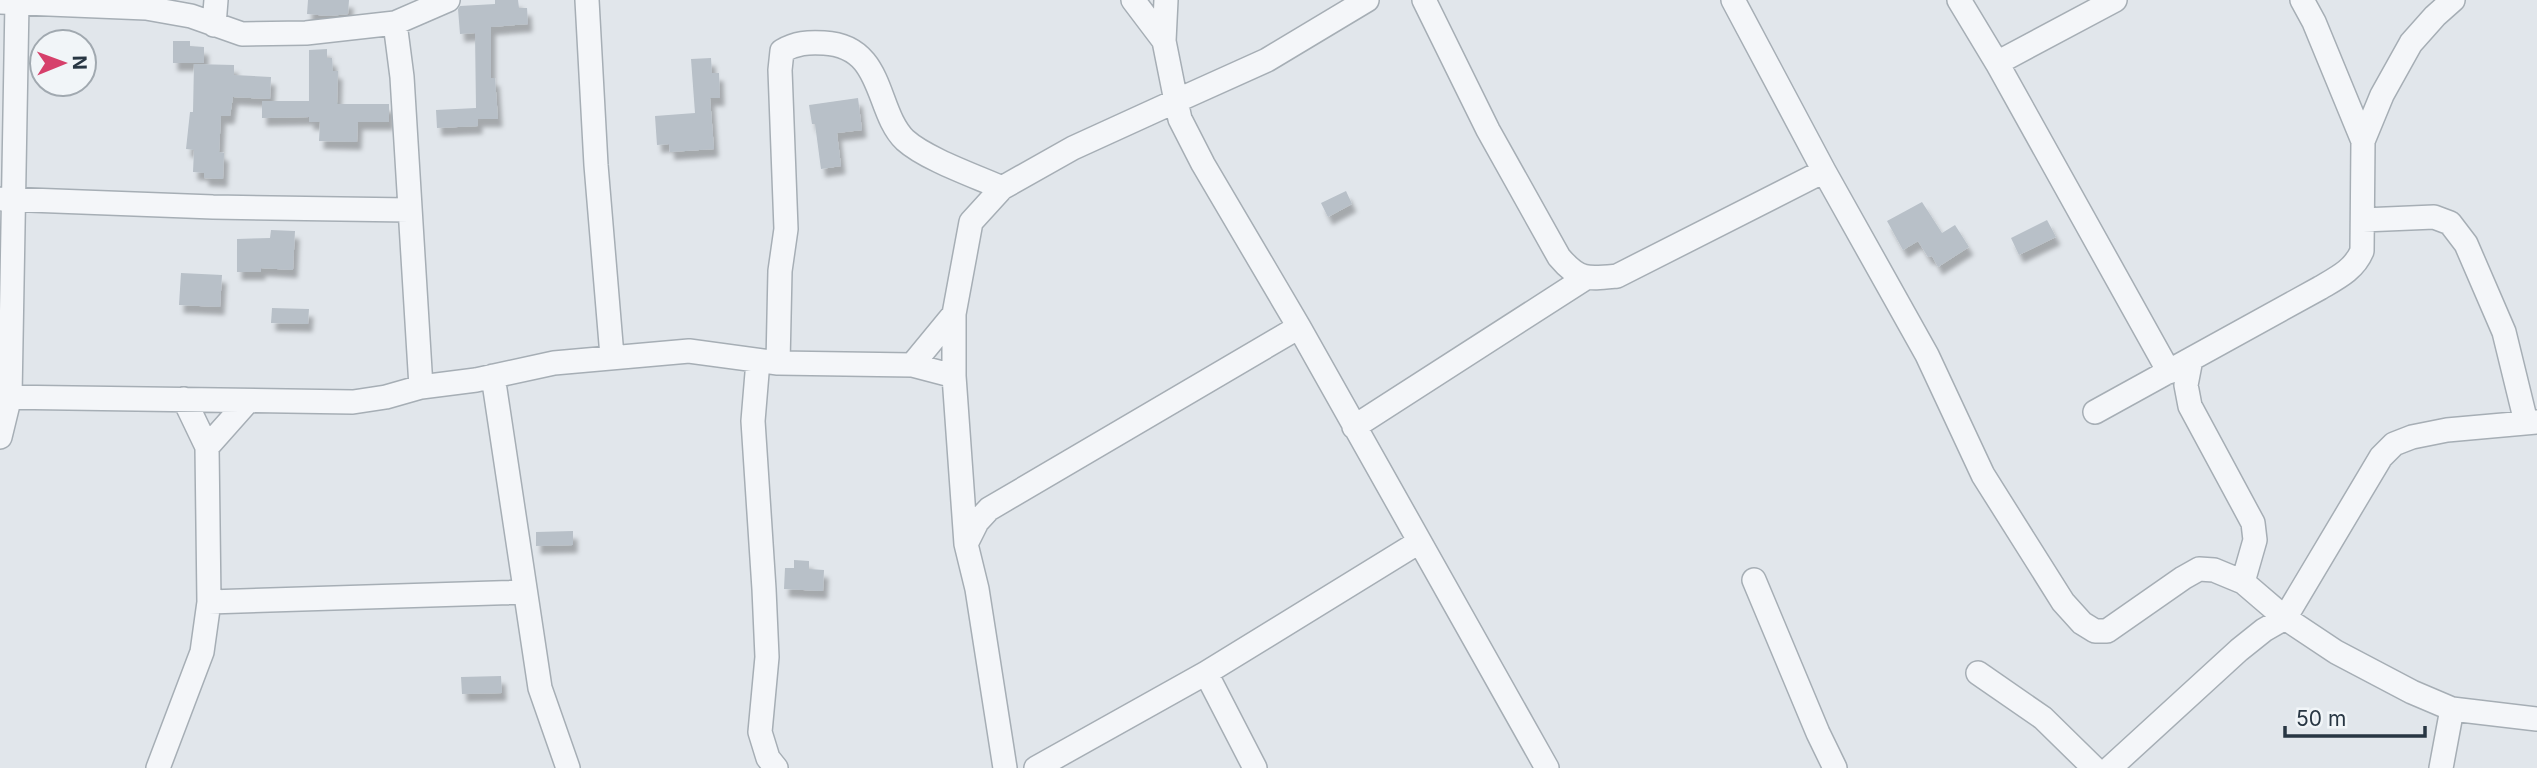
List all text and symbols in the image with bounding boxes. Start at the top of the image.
north arrow [28,28,98,98]
text: N [68,55,91,70]
scale bar [2285,694,2425,738]
text: 50 m [2296,706,2346,731]

